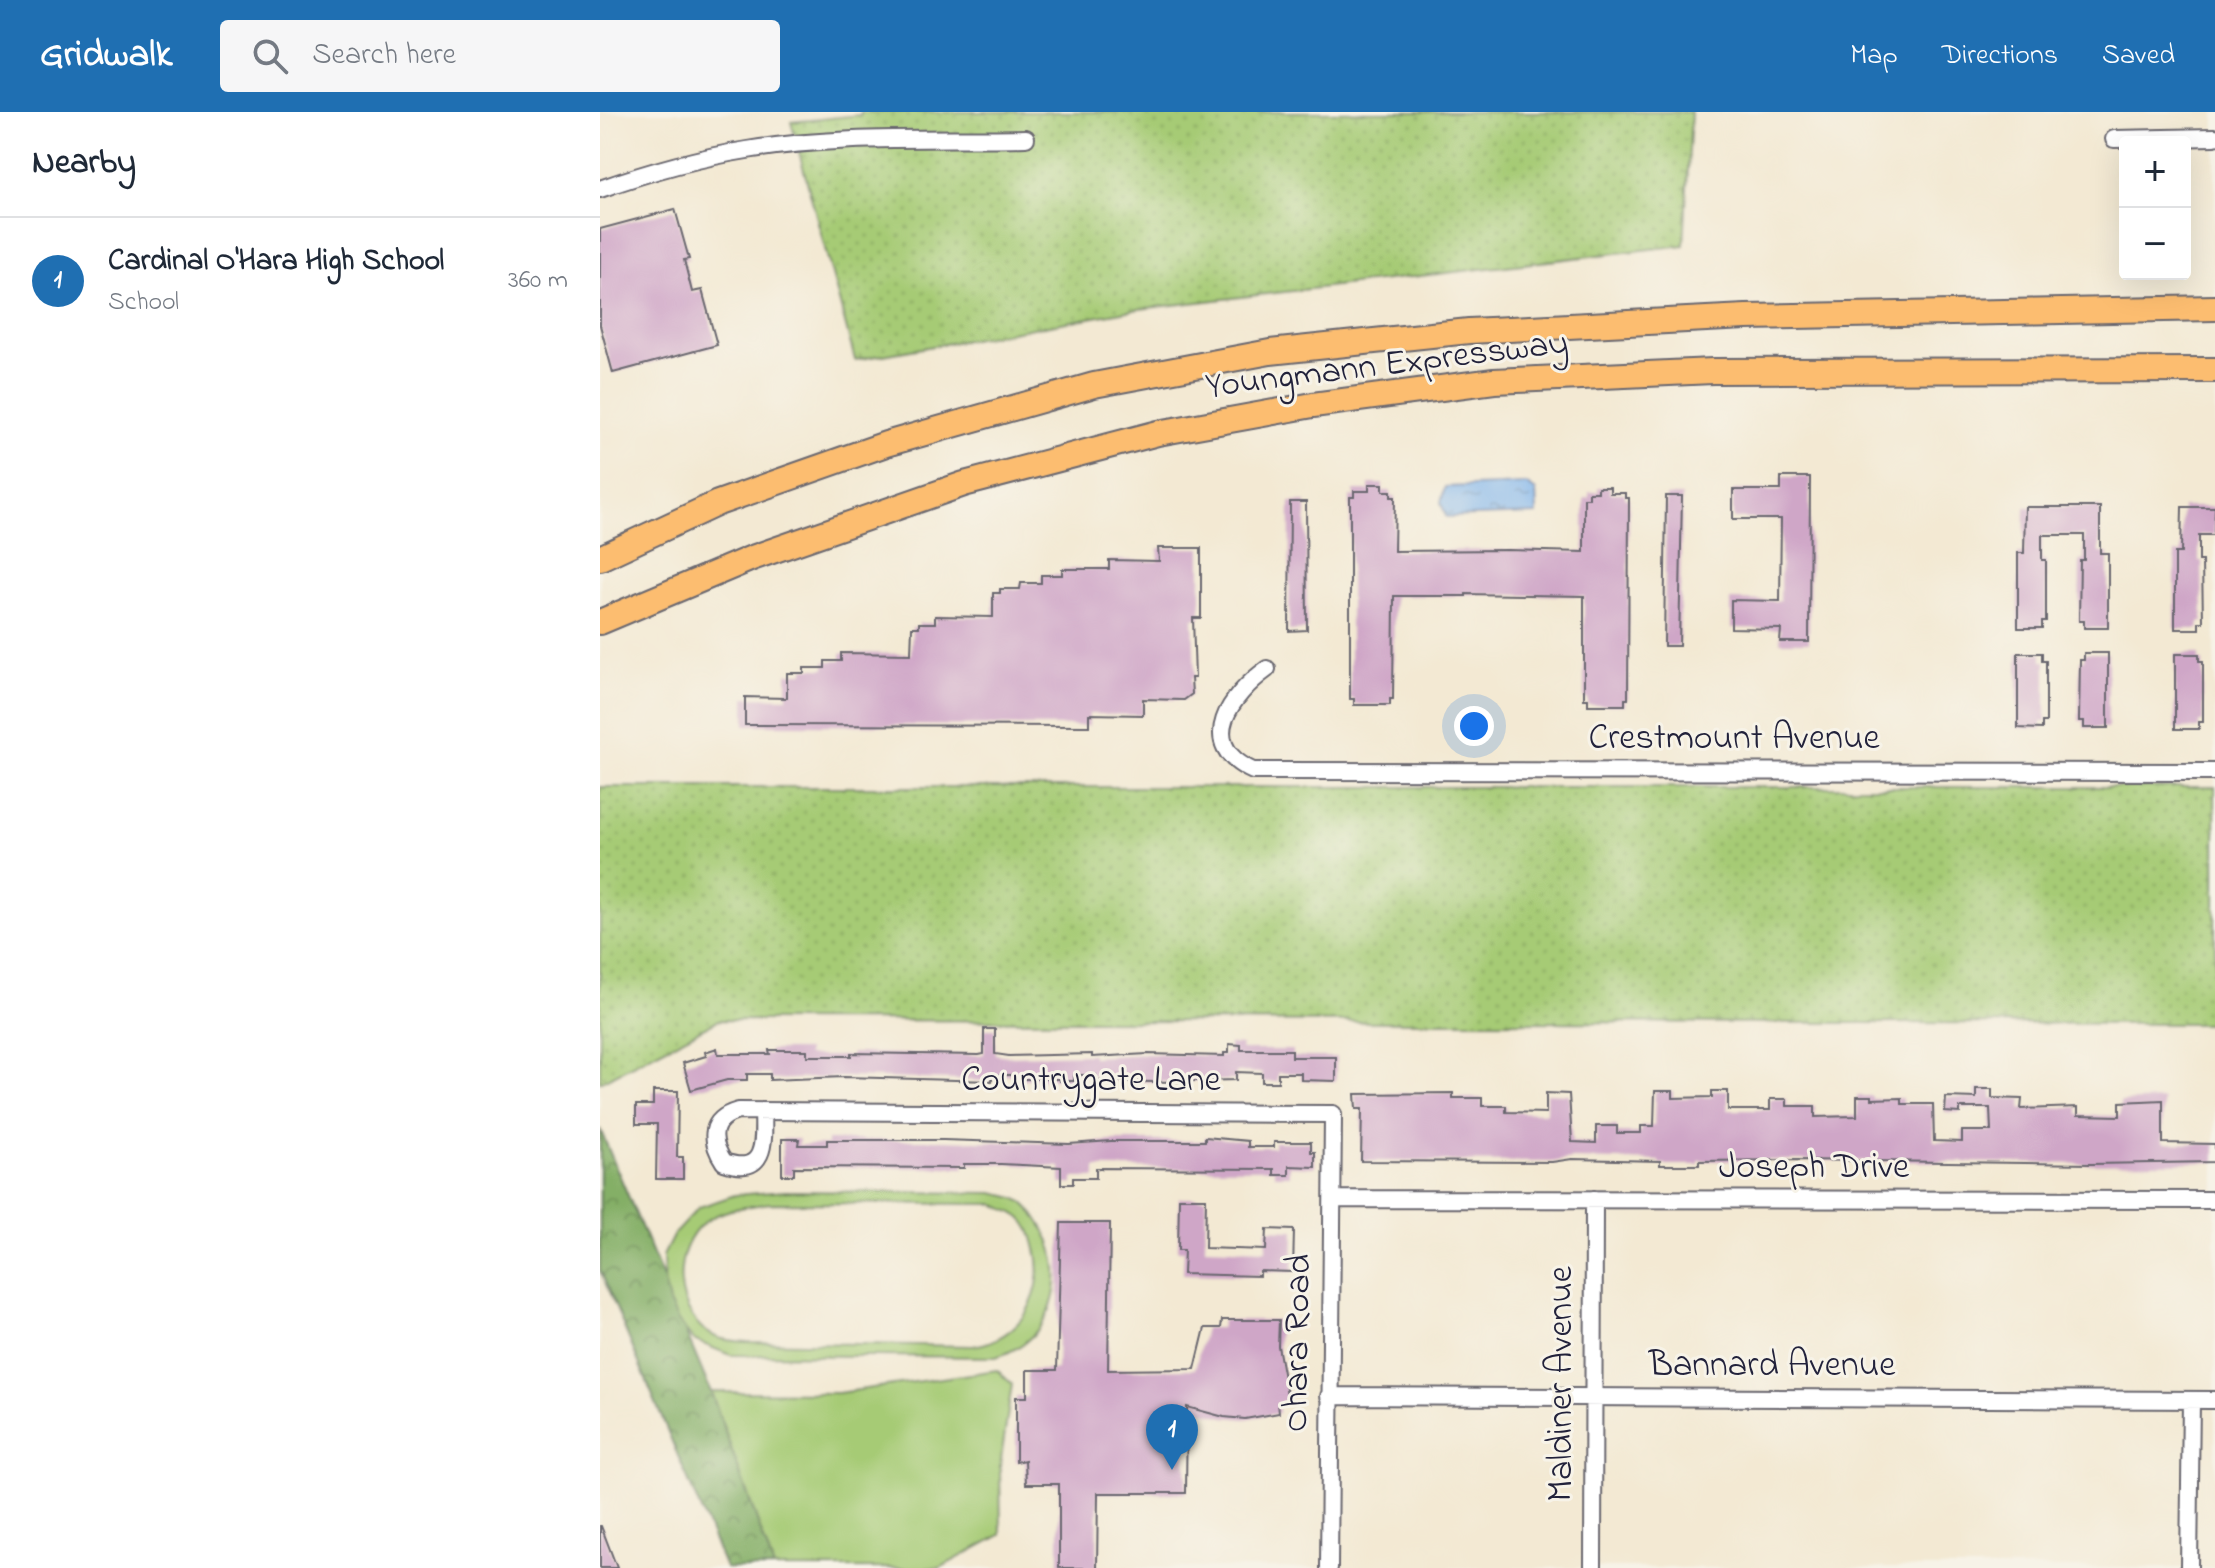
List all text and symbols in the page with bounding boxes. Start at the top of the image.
search box [220,20,780,92]
text: Gridwalk [40,28,172,84]
icon: search [248,34,292,78]
text: Search here [312,34,456,78]
text: Map [1850,36,1898,77]
text: Directions [1942,36,2058,77]
text: Saved [2102,36,2175,77]
map controls [2119,136,2191,280]
button: + [2119,136,2191,208]
text: Nearby [32,139,136,189]
button: − [2119,208,2191,280]
text: Cardinal O'Hara High School [108,240,444,284]
text: 1 [54,262,62,300]
text: 360 m [508,262,568,300]
text: School [108,284,179,322]
street label: Youngmann Expressway [1203,317,1571,415]
your location [1454,706,1494,746]
street label: Crestmount Avenue [1588,713,1880,766]
street label: Countrygate Lane [961,1055,1222,1108]
street label: Joseph Drive [1719,1142,1910,1195]
street label: Ohara Road [1271,1254,1327,1432]
street label: Maldiner Avenue [1536,1265,1589,1502]
street label: Bannard Avenue [1648,1340,1896,1393]
pin: 1 [1146,1404,1198,1470]

